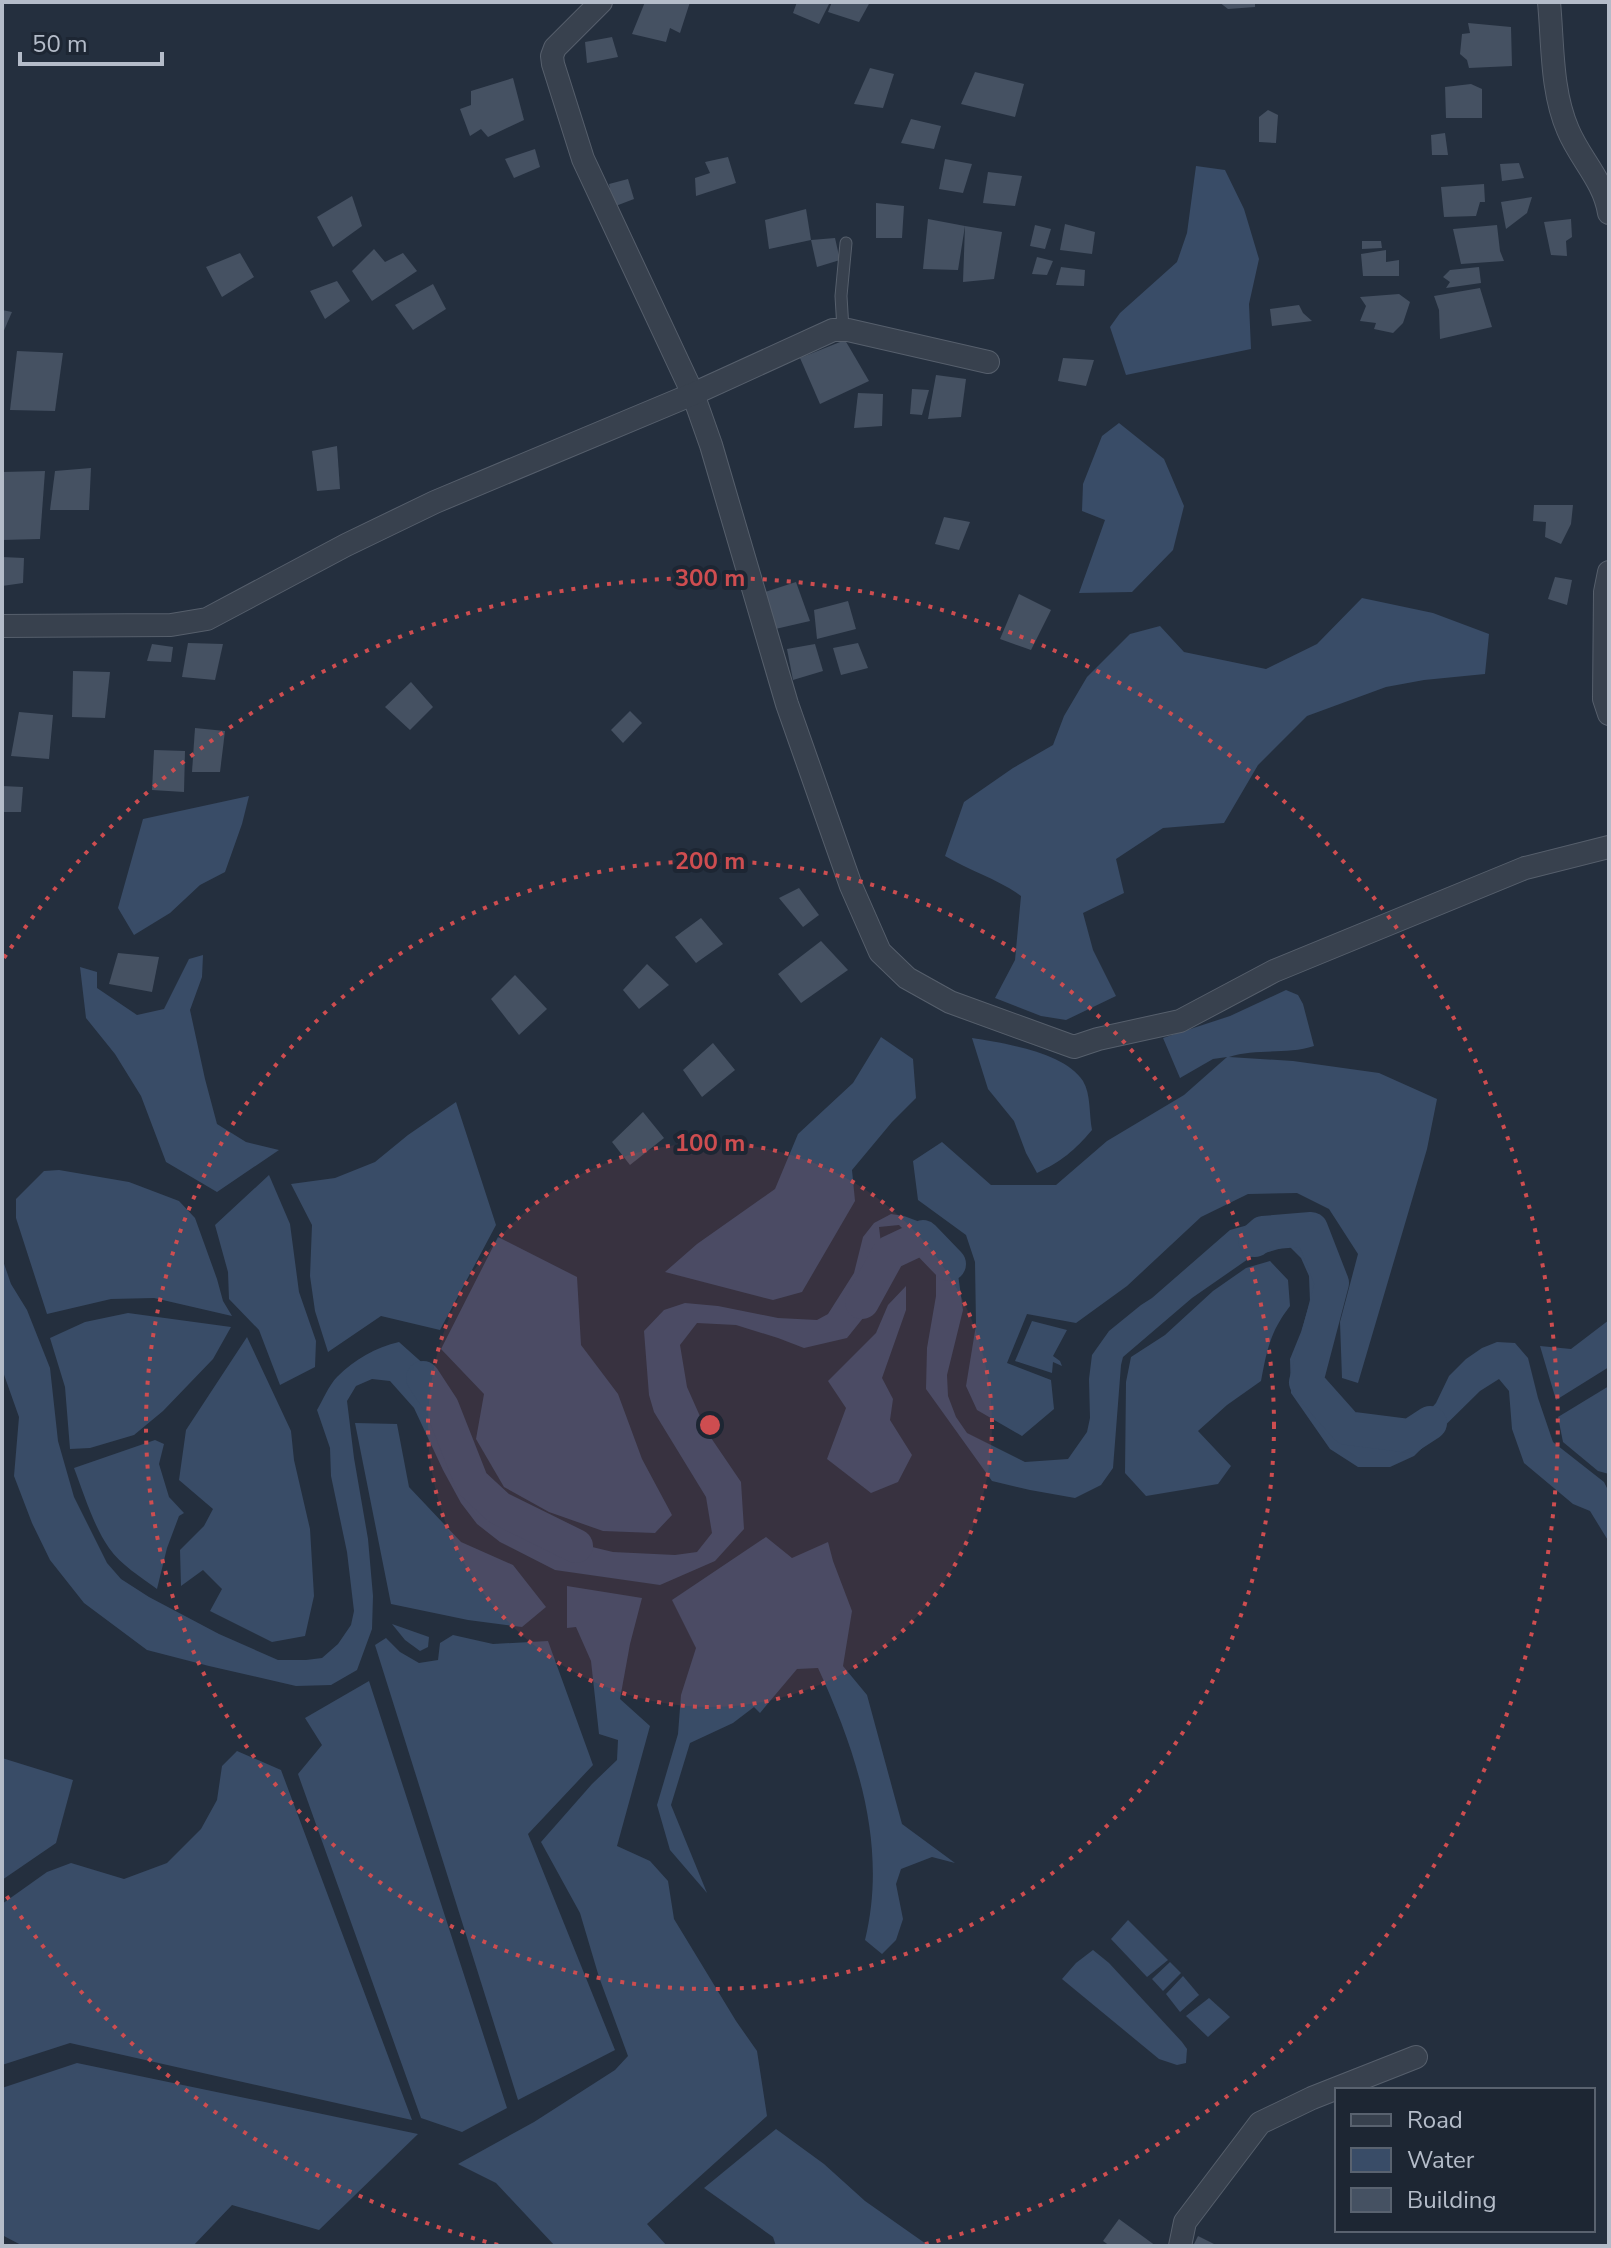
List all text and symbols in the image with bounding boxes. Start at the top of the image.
scale bar [20,16,162,66]
text: 50 m [32,28,88,60]
text: 300 m [675,562,745,594]
text: 200 m [675,845,745,877]
text: 100 m [675,1127,745,1159]
centre of rings [696,1411,724,1439]
legend [1335,2088,1595,2232]
text: Road [1407,2104,1463,2136]
text: Water [1407,2144,1475,2176]
text: Building [1407,2184,1497,2216]

